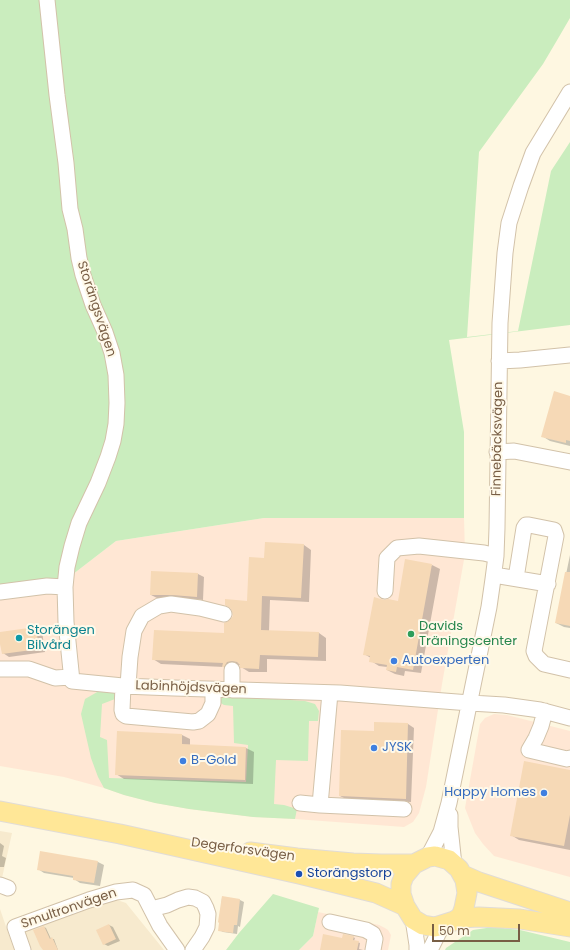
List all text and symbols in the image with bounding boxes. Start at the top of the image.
street label: Storängsvägen [73,259,119,359]
street label: Finnebäcksvägen [489,382,507,496]
place label: Davids Träningscenter [419,619,517,650]
place label: Storängen Bilvård [27,623,95,654]
marker: Davids Träningscenter [406,629,416,639]
marker: Storängen Bilvård [14,633,24,643]
place label: Autoexperten [402,653,489,669]
marker: Autoexperten [389,656,399,666]
street label: Labinhöjdsvägen [135,678,247,698]
place label: JYSK [382,740,412,756]
marker: JYSK [369,743,379,753]
place label: B-Gold [191,753,237,769]
marker: B-Gold [178,756,188,766]
place label: Happy Homes [444,785,536,801]
marker: Happy Homes [539,788,549,798]
street label: Degerforsvägen [190,835,296,865]
place label: Storängstorp [307,866,392,882]
marker: Storängstorp [294,869,304,879]
street label: Smultronvägen [19,885,119,933]
scale bar [434,916,522,942]
text: 50 m [439,922,470,939]

